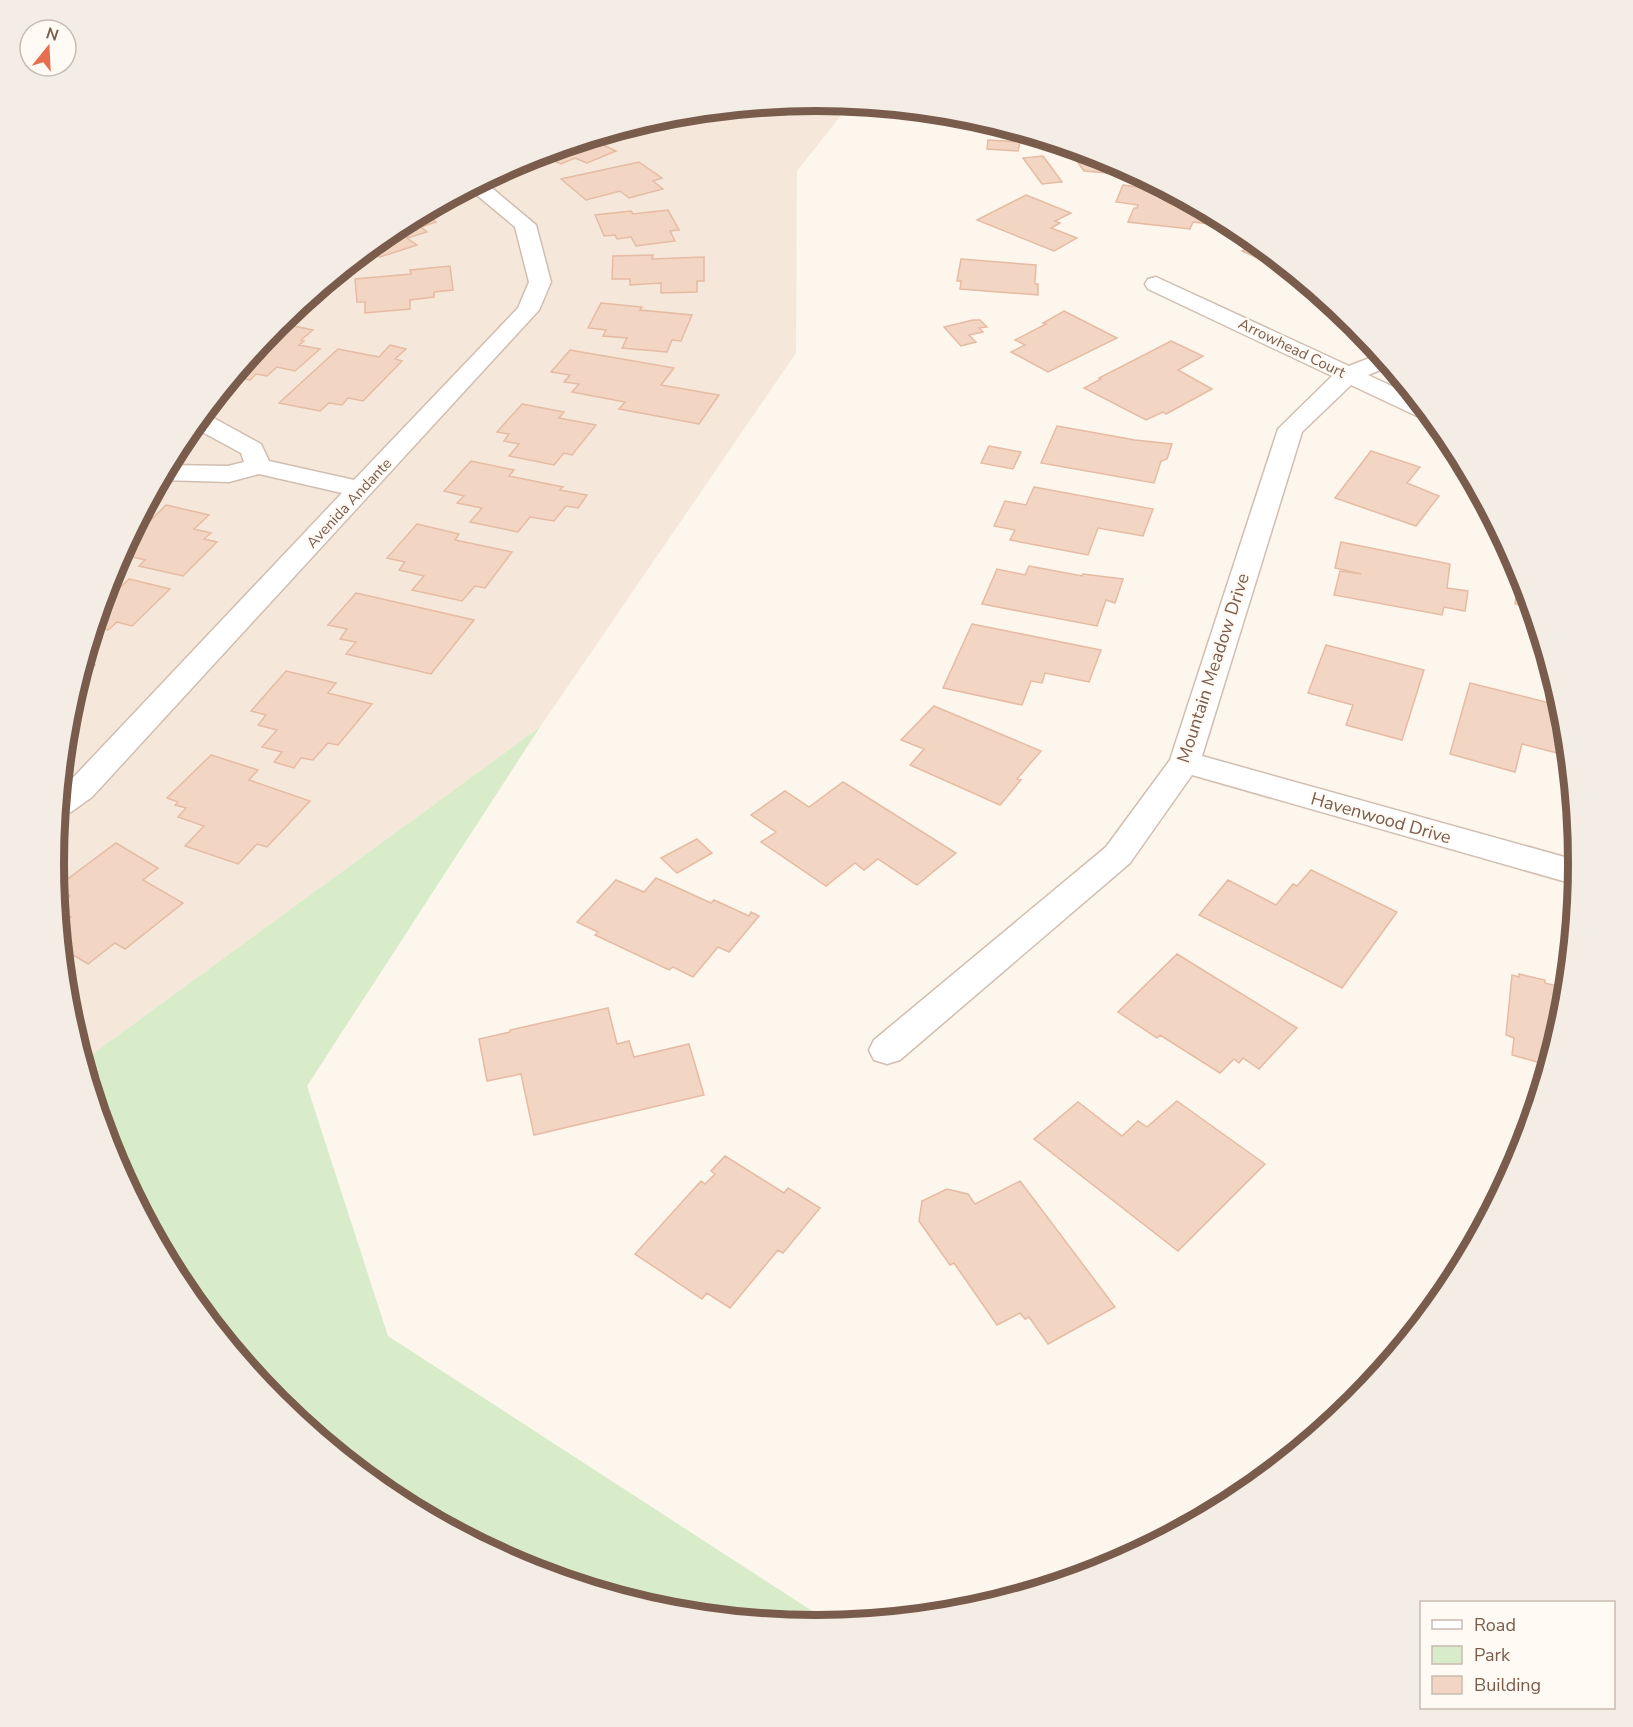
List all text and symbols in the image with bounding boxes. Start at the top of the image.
north arrow [18,18,78,78]
text: N [43,22,61,47]
street label: Arrowhead Court [1235,313,1350,383]
street label: Avenida Andante [302,454,396,552]
street label: Mountain Meadow Drive [1171,570,1255,766]
street label: Havenwood Drive [1308,787,1454,849]
legend [1420,1601,1615,1709]
text: Road [1474,1613,1516,1637]
text: Park [1474,1643,1511,1667]
text: Building [1474,1673,1541,1697]

